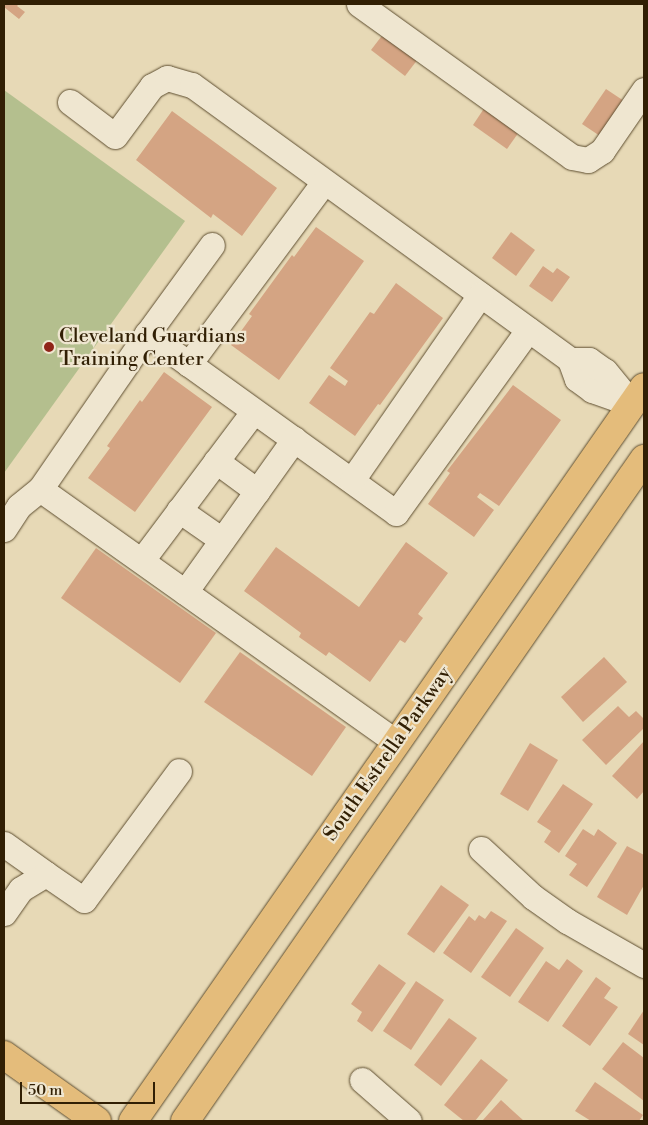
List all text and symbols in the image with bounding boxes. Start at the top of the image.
place label: Cleveland Guardians Training Center [59,324,245,371]
marker: Cleveland Guardians Training Center [43,341,55,353]
street label: South Estrella Parkway [319,662,457,846]
scale bar [22,1072,158,1104]
text: 50 m [28,1081,62,1100]

